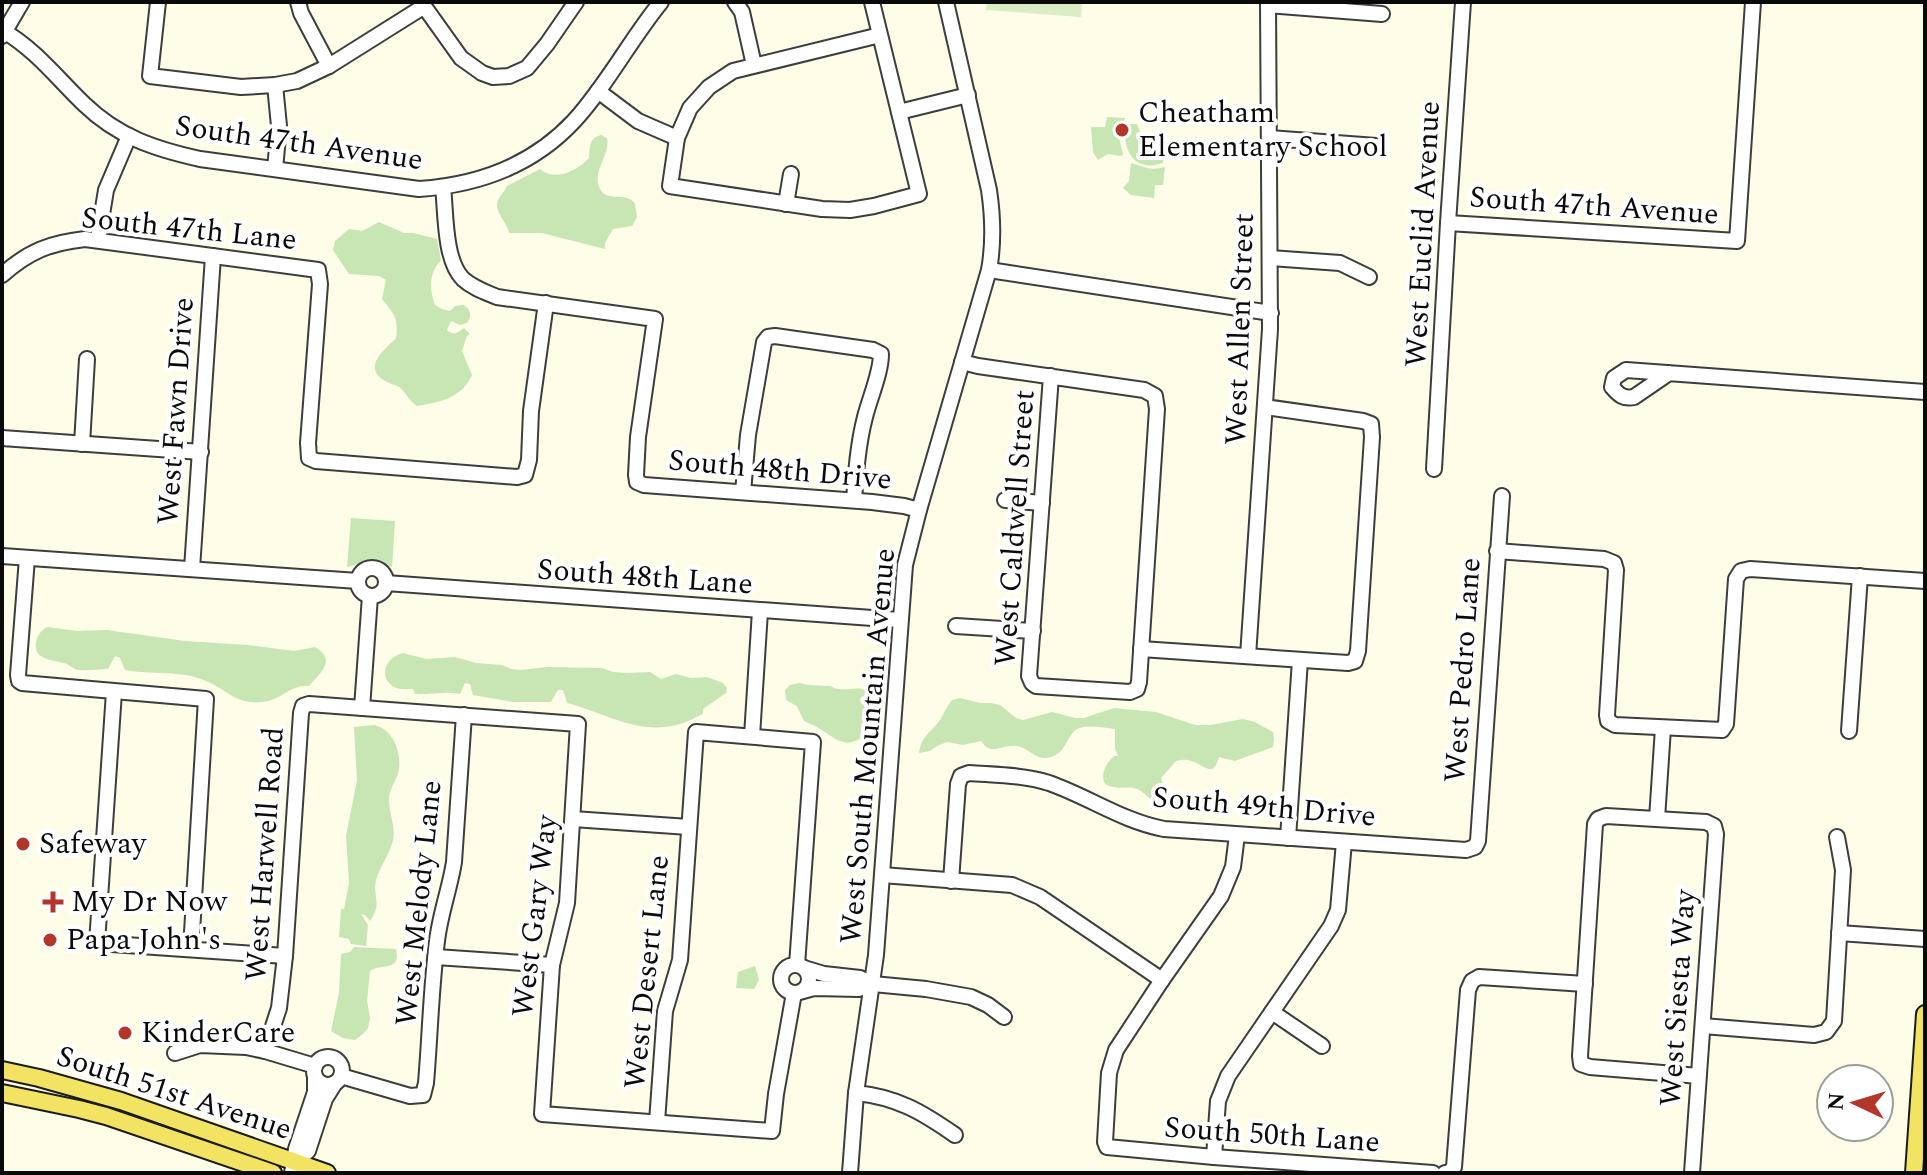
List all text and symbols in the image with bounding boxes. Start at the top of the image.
place label: Cheatham Elementary School [1138,90,1388,170]
street label: West Euclid Avenue [1393,100,1453,368]
street label: South 47th Avenue [172,103,426,183]
marker: Cheatham Elementary School [1113,121,1131,139]
street label: South 47th Avenue [1468,174,1720,238]
street label: South 47th Lane [79,195,299,263]
street label: West Allen Street [1213,212,1267,446]
street label: West Fawn Drive [145,296,207,526]
street label: West Caldwell Street [982,388,1048,668]
street label: South 48th Drive [666,437,894,503]
street label: West South Mountain Avenue [828,546,908,946]
street label: South 48th Lane [535,547,755,607]
street label: West Pedro Lane [1432,556,1494,784]
street label: West Harwell Road [233,725,297,983]
street label: South 49th Drive [1150,774,1378,840]
street label: West Melody Lane [383,778,455,1028]
street label: West Gary Way [500,811,570,1020]
place label: Safeway [39,821,148,867]
marker: Safeway [14,835,32,853]
street label: West Desert Lane [612,853,682,1091]
place label: My Dr Now [71,879,228,925]
street label: West Siesta Way [1647,886,1709,1108]
marker: My Dr Now [42,891,64,913]
place label: Papa John's [66,917,221,963]
marker: Papa John's [41,931,59,949]
place label: KinderCare [141,1010,295,1056]
marker: KinderCare [116,1024,134,1042]
street label: South 51st Avenue [50,1033,298,1153]
north arrow [1815,1063,1895,1143]
text: N [1819,1092,1854,1112]
street label: South 50th Lane [1162,1105,1382,1165]

